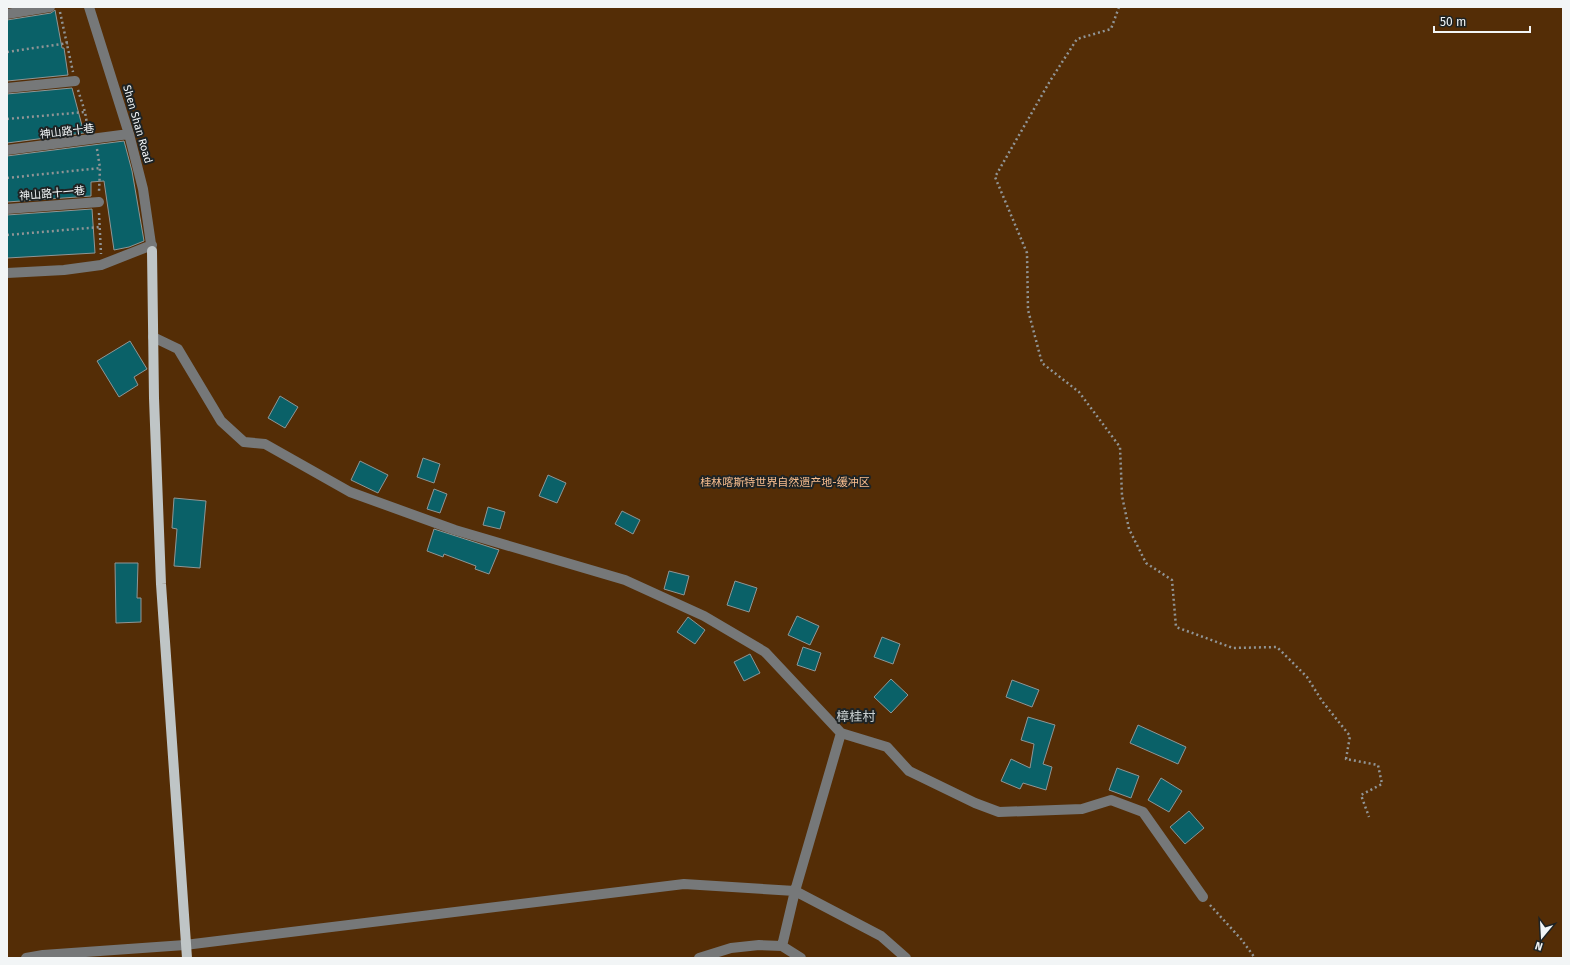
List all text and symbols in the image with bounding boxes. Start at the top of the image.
scale bar [1434,8,1530,34]
text: 50 m [1440,15,1466,29]
street label: Shen Shan Road [120,83,155,165]
street label: 神山路十巷 [39,122,95,141]
street label: 神山路十一巷 [19,184,85,203]
park label: 桂林喀斯特世界自然遗产地-缓冲区 [700,476,870,489]
district label: 樟桂村 [836,709,876,724]
north arrow [1522,917,1562,957]
text: N [1534,939,1545,953]

